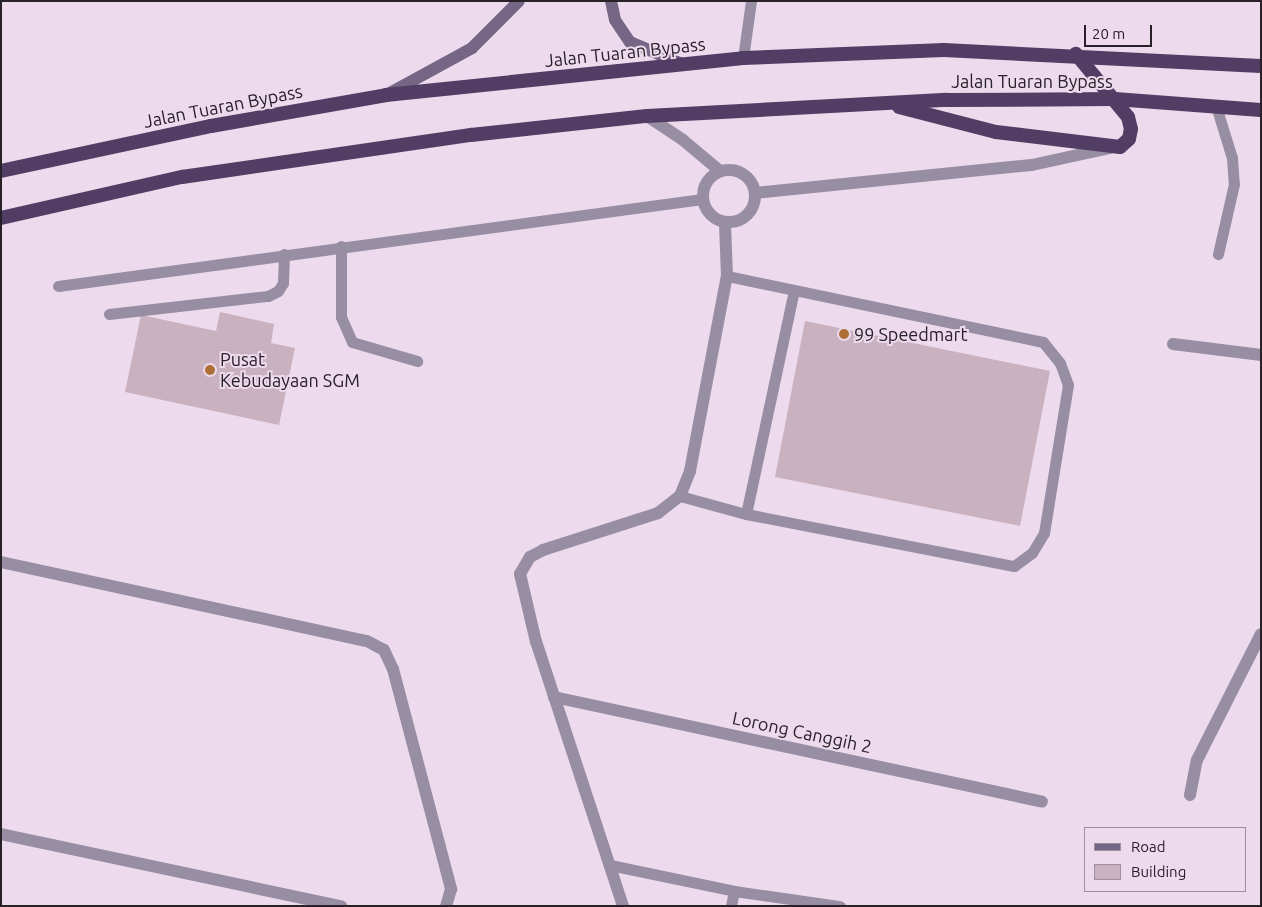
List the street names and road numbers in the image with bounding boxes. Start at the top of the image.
street label: Jalan Tuaran Bypass [544,33,706,71]
street label: Jalan Tuaran Bypass [951,70,1113,92]
street label: Jalan Tuaran Bypass [142,80,304,132]
street label: Lorong Canggih 2 [730,707,874,757]

